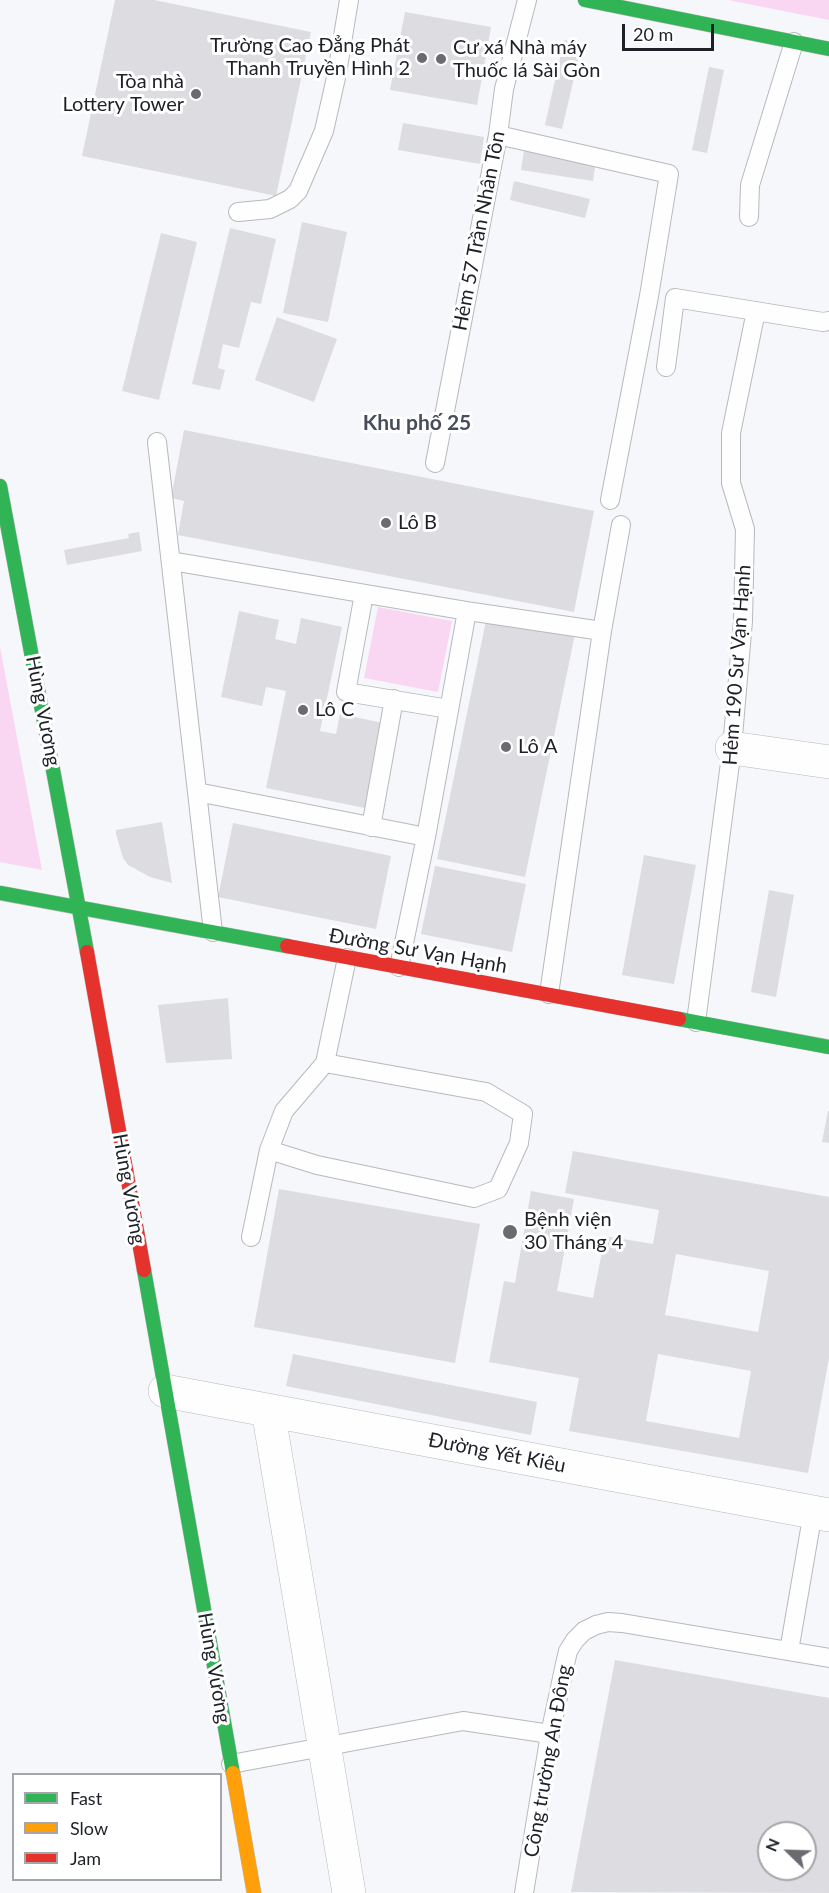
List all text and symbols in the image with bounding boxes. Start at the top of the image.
scale bar [625,12,716,50]
text: 20 m [633,23,673,45]
place label: Trường Cao Đẳng Phát Thanh Truyền Hình 2 [210,34,410,81]
place label: Cư xá Nhà máy Thuốc lá Sài Gòn [453,36,600,83]
marker: Trường Cao Đẳng Phát Thanh Truyền Hình 2 [415,51,429,65]
marker: Cư xá Nhà máy Thuốc lá Sài Gòn [434,52,448,66]
place label: Tòa nhà Lottery Tower [62,70,184,117]
marker: Tòa nhà Lottery Tower [189,87,203,101]
street label: Hẻm 57 Trần Nhân Tôn [448,129,510,333]
district label: Khu phố 25 [363,410,471,436]
place label: Lô B [398,511,437,535]
marker: Lô B [379,516,393,530]
street label: Hẻm 190 Sư Vạn Hạnh [718,564,756,766]
street label: Hùng Vương [21,654,65,768]
place label: Lô C [315,698,354,722]
marker: Lô C [296,703,310,717]
place label: Lô A [518,735,558,759]
marker: Lô A [499,740,513,754]
street label: Đường Sư Vạn Hạnh [327,923,509,979]
street label: Hùng Vương [107,1132,151,1246]
place label: Bệnh viện 30 Tháng 4 [524,1208,623,1255]
marker: Bệnh viện 30 Tháng 4 [501,1223,519,1241]
street label: Đường Yết Kiêu [426,1428,568,1478]
street label: Hùng Vương [192,1611,236,1725]
street label: Công trường An Đông [519,1663,577,1859]
legend [12,1773,222,1881]
text: Fast [70,1787,102,1809]
text: Slow [70,1817,108,1839]
north arrow [757,1821,817,1881]
text: N [761,1835,783,1854]
text: Jam [70,1847,101,1869]

